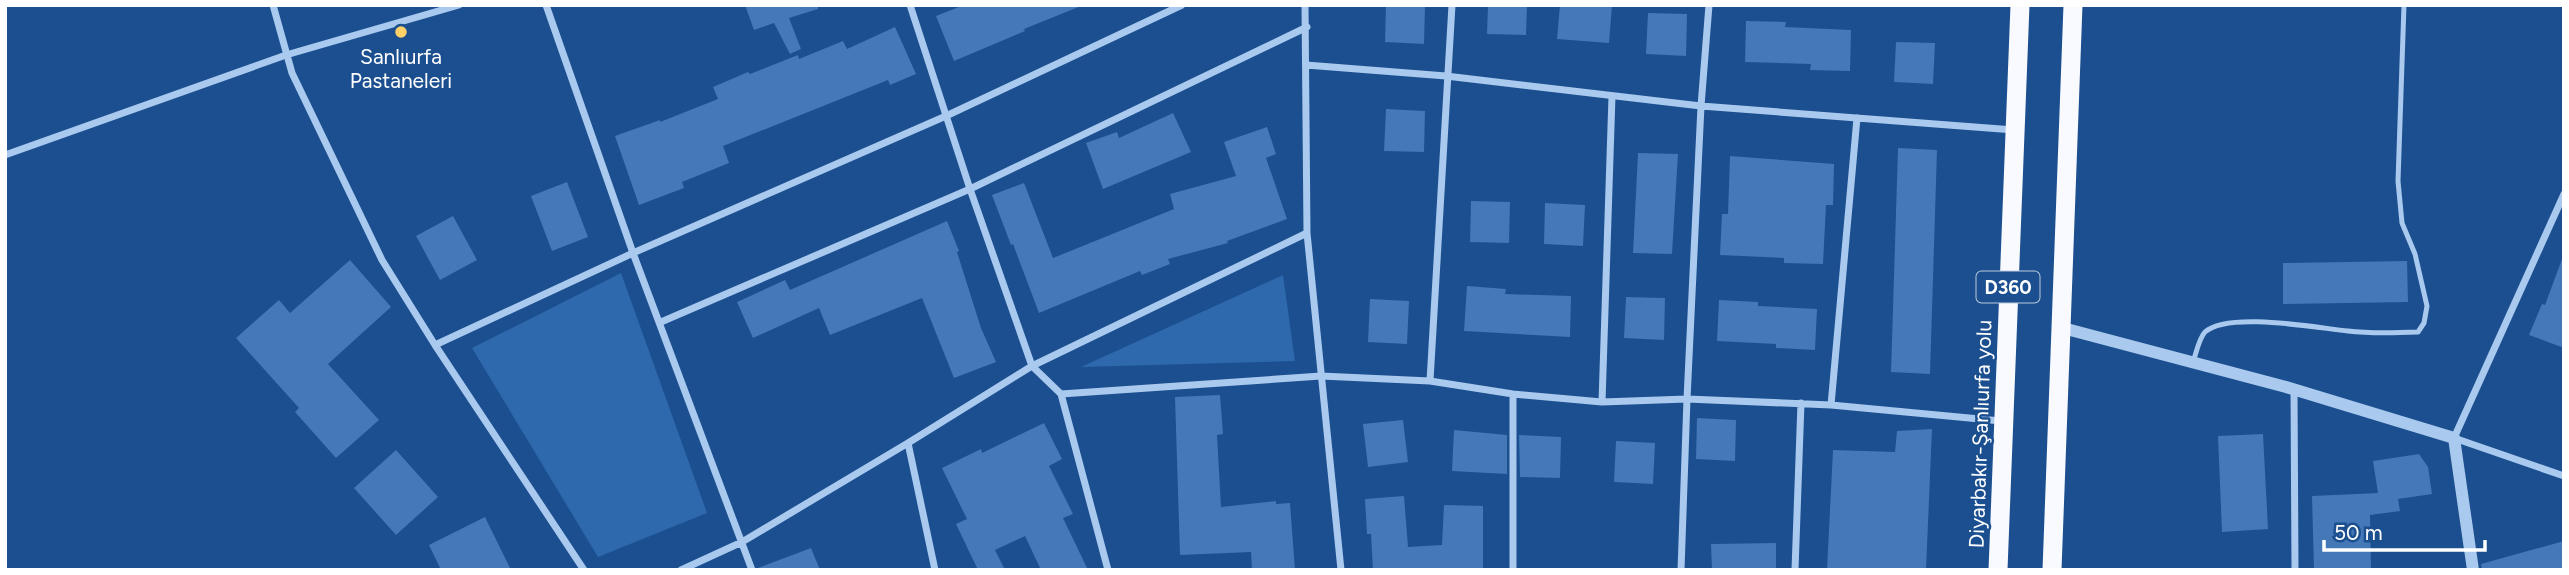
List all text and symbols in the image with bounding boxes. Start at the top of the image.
marker: Sanlıurfa Pastaneleri [393,24,409,40]
place label: Sanlıurfa Pastaneleri [350,44,452,93]
road number: D360 [1976,272,2039,302]
street label: Diyarbakır-Şanlıurfa yolu [1964,319,1996,549]
scale bar [2324,508,2485,552]
text: 50 m [2334,520,2383,545]

